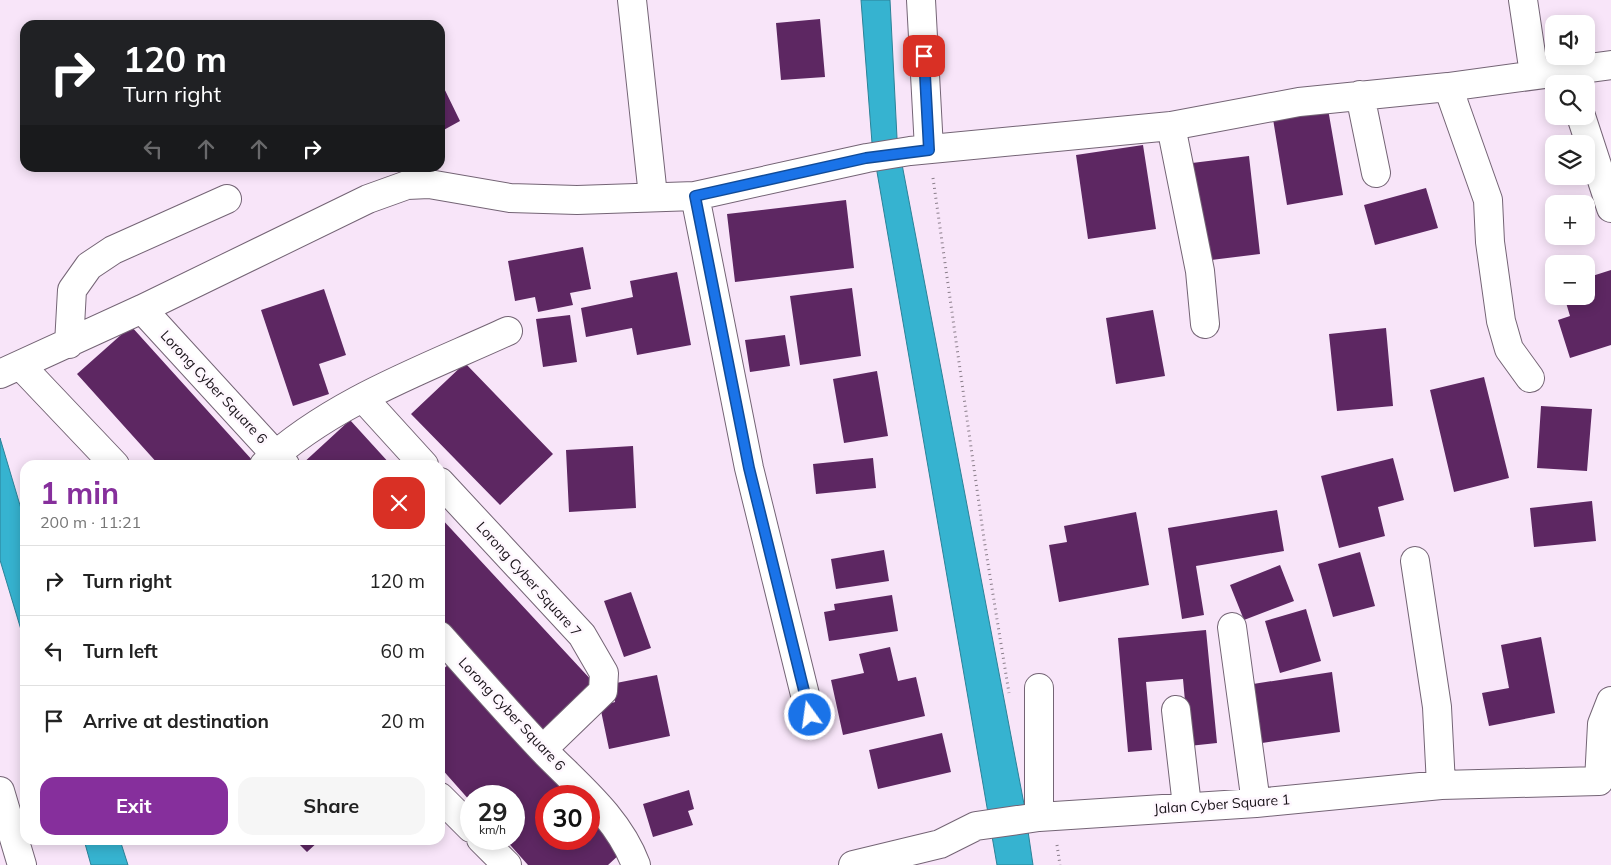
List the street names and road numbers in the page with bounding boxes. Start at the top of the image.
street label: Lorong Cyber Square 6 [157,327,271,447]
street label: Lorong Cyber Square 7 [473,518,585,640]
street label: Lorong Cyber Square 6 [455,654,569,774]
street label: Jalan Cyber Square 1 [1153,790,1291,818]

